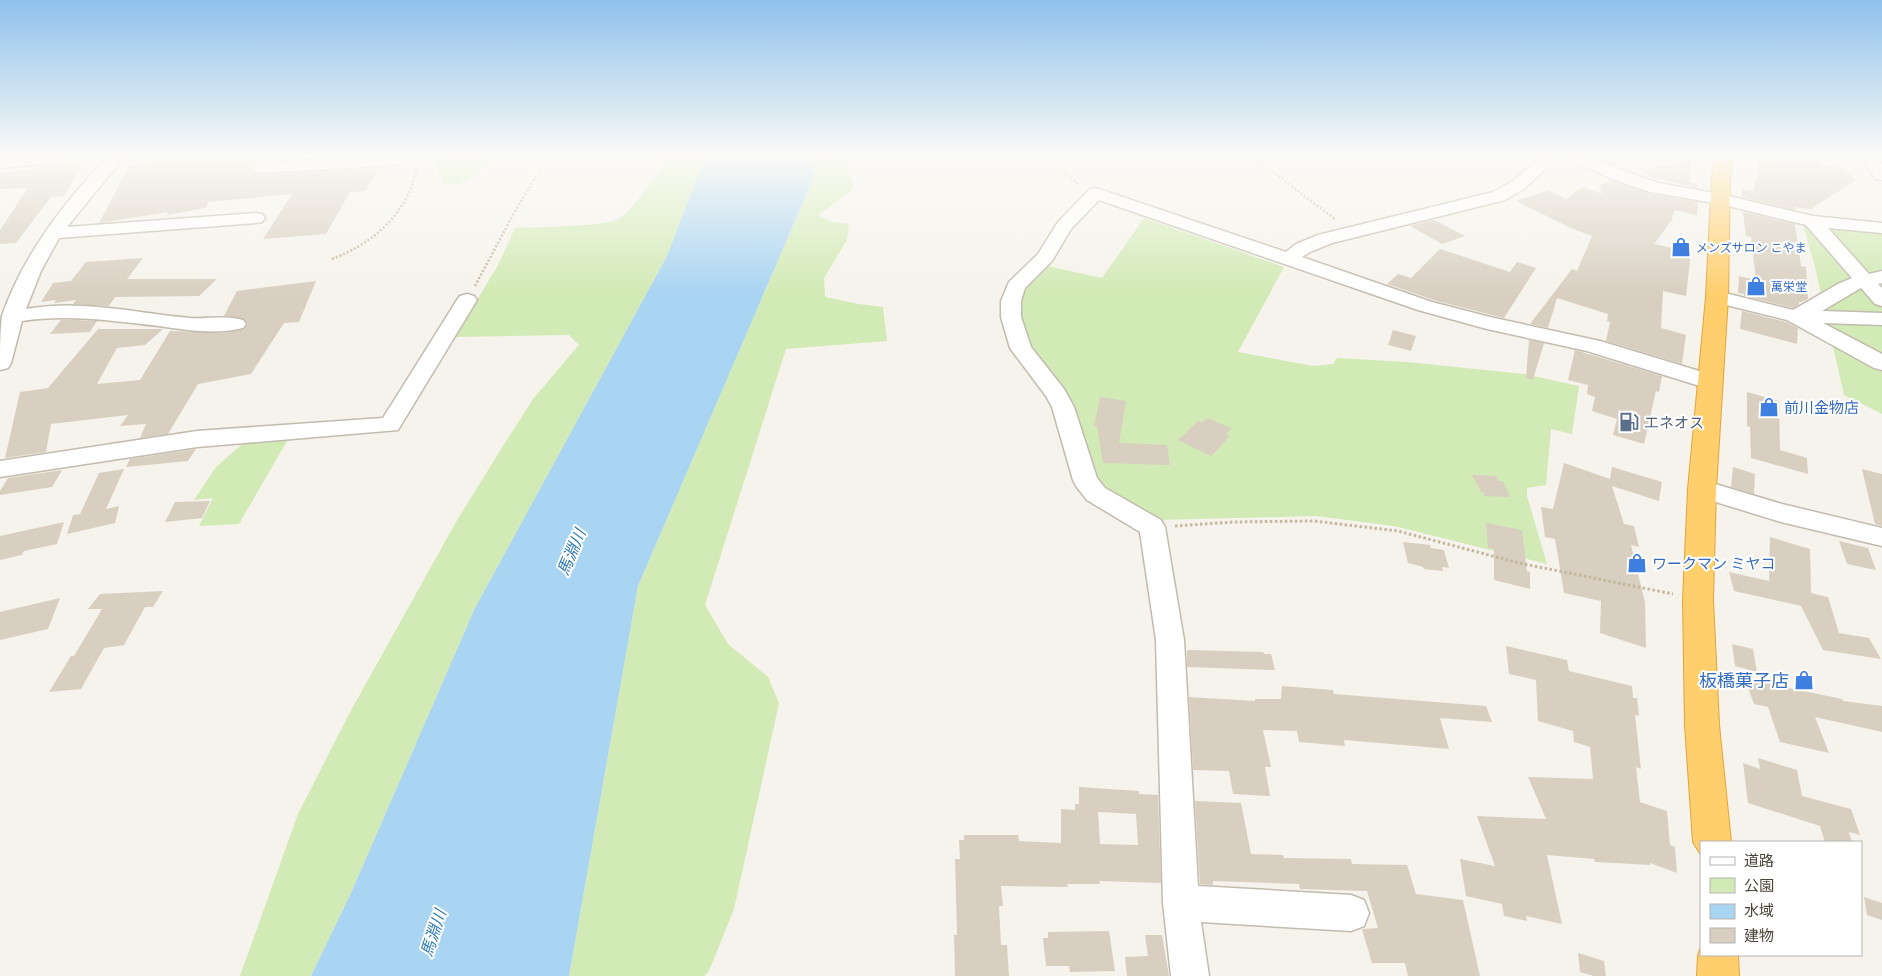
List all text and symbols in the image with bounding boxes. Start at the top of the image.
shop icon: メンズサロン こやま [1670,236,1692,258]
place label: メンズサロン こやま [1696,240,1807,255]
shop icon: 萬栄堂 [1745,275,1767,297]
place label: 萬栄堂 [1771,279,1807,294]
shop icon: 前川金物店 [1758,396,1780,418]
place label: 前川金物店 [1784,398,1859,417]
fuel station icon: エネオス [1618,411,1640,433]
place label: エネオス [1644,413,1704,432]
water label: 馬淵川 [552,524,590,578]
shop icon: ワークマン ミヤコ [1626,552,1648,574]
place label: ワークマン ミヤコ [1652,554,1776,573]
place label: 板橋菓子店 [1699,669,1789,692]
shop icon: 板橋菓子店 [1793,669,1815,691]
legend [1700,841,1862,956]
text: 道路 [1744,851,1774,870]
text: 公園 [1744,876,1774,895]
text: 水域 [1744,901,1774,920]
water label: 馬淵川 [416,905,451,959]
text: 建物 [1744,926,1774,945]

